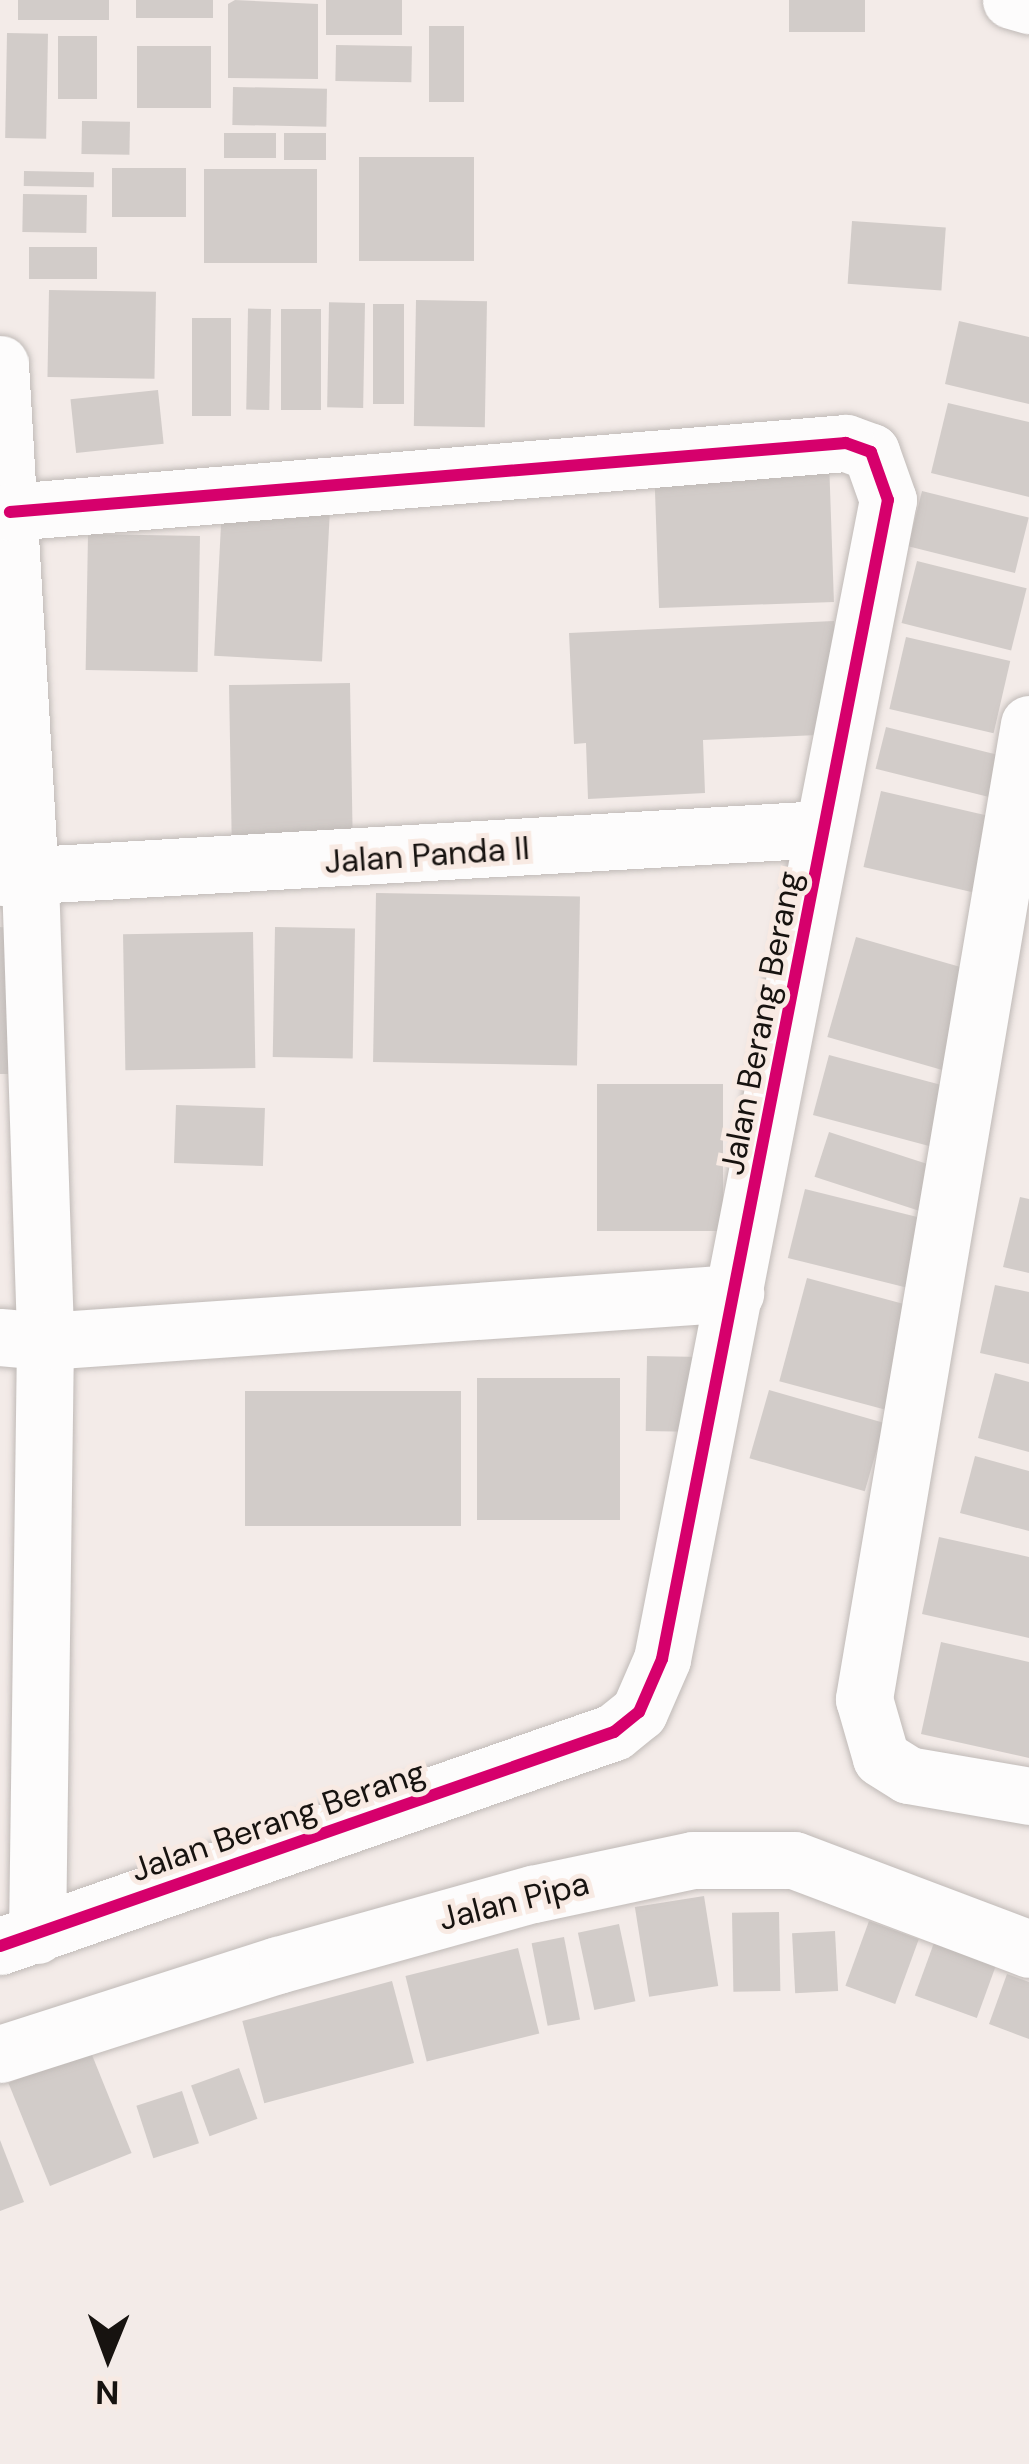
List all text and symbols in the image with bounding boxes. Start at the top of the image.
street label: Jalan Panda II [323,828,531,882]
street label: Jalan Berang Berang [712,868,810,1178]
street label: Jalan Berang Berang [126,1752,430,1890]
street label: Jalan Pipa [435,1863,593,1939]
north arrow [48,2296,168,2416]
text: N [95,2371,120,2414]

